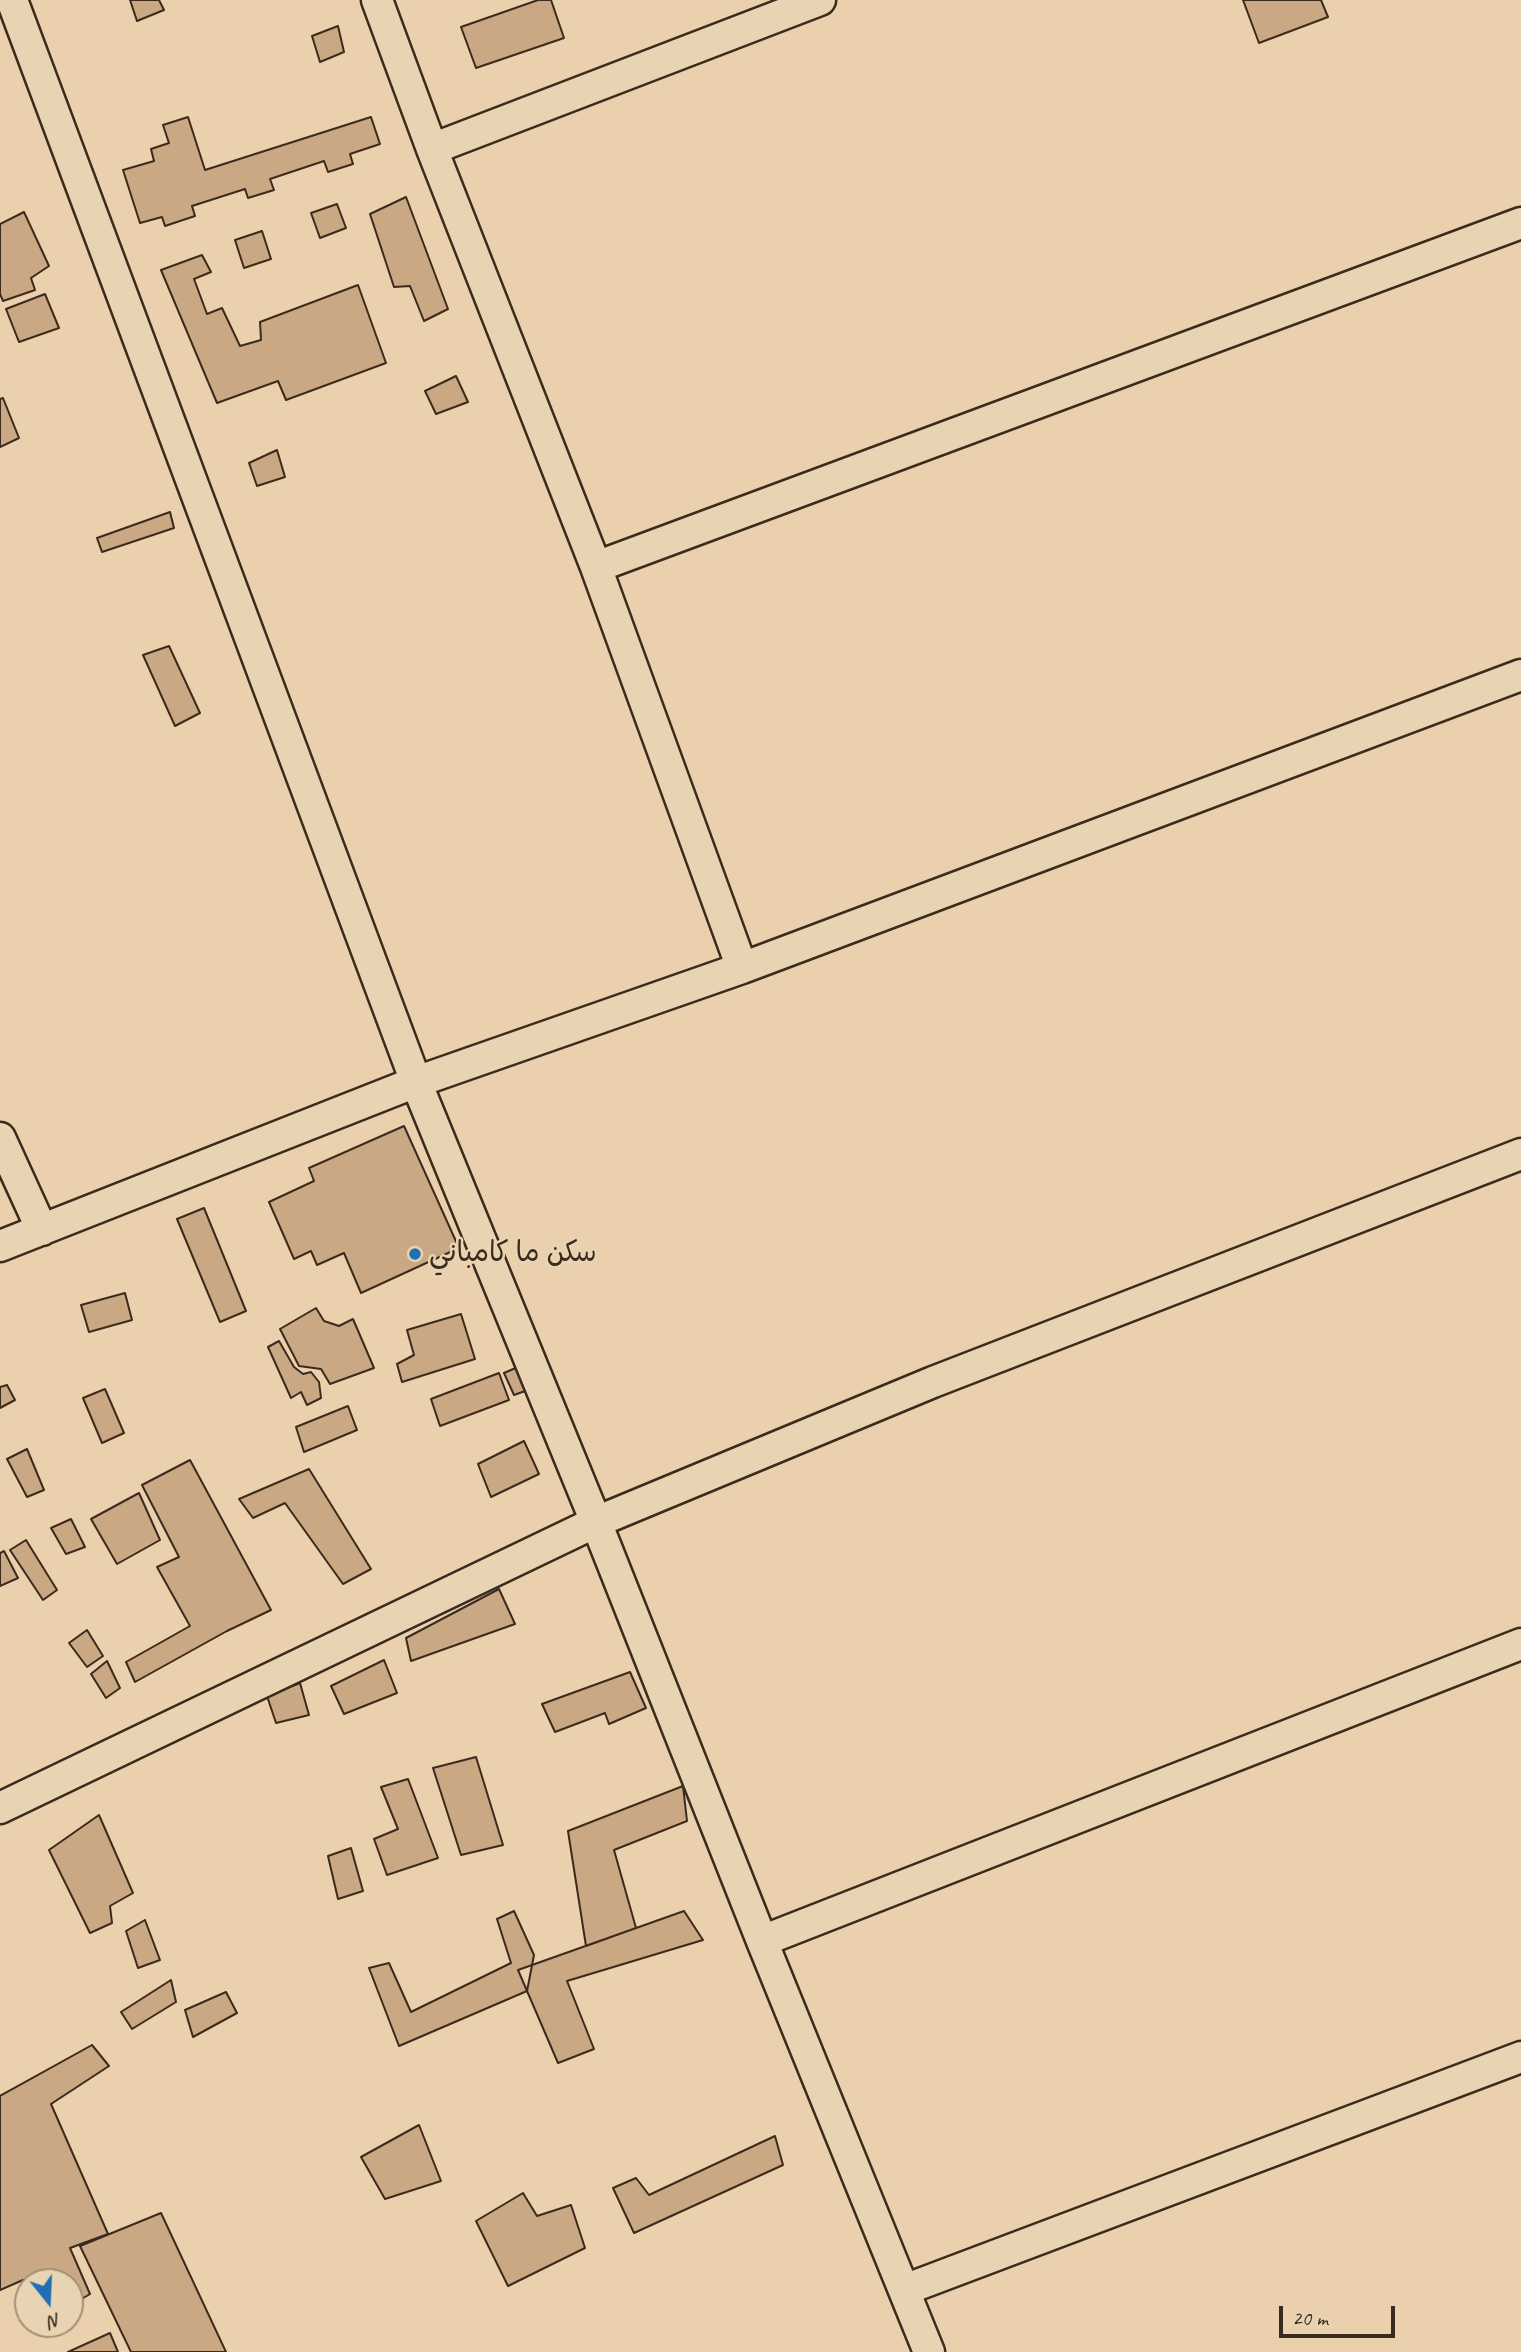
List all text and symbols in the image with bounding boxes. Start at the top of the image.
place label: سكن ما كامباني [429,1237,597,1271]
marker: سكن ما كامباني [407,1246,423,1262]
north arrow [14,2268,84,2338]
scale bar [1283,2292,1398,2336]
text: 20 m [1292,2305,1328,2331]
text: N [46,2308,64,2334]

